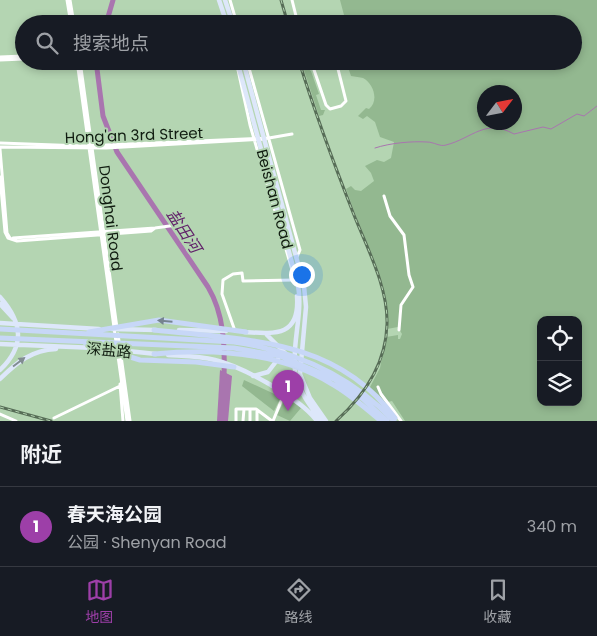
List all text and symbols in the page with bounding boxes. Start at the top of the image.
search box [15,15,582,70]
icon: search [33,29,61,57]
text: 搜索地点 [73,30,149,57]
north arrow [477,85,522,130]
street label: Hong'an 3rd Street [64,122,204,148]
street label: Beishan Road [252,147,298,251]
street label: Donghai Road [94,164,128,272]
water label: 盐田河 [161,205,208,260]
your location [289,262,315,288]
map controls [537,316,582,406]
button: locate [537,316,582,361]
one-way arrow [157,317,173,325]
street label: 深盐路 [86,338,132,362]
one-way arrow [12,357,26,367]
button: layers [537,361,582,406]
pin: 1 [272,370,304,411]
text: 附近 [20,440,62,469]
text: 春天海公园 [67,501,162,528]
text: 1 [33,515,39,538]
text: 340 m [527,515,577,538]
text: 公园 · Shenyan Road [67,531,227,554]
tab: 地图 [86,576,114,628]
tab: 路线 [285,576,313,628]
tab: 收藏 [484,576,512,628]

